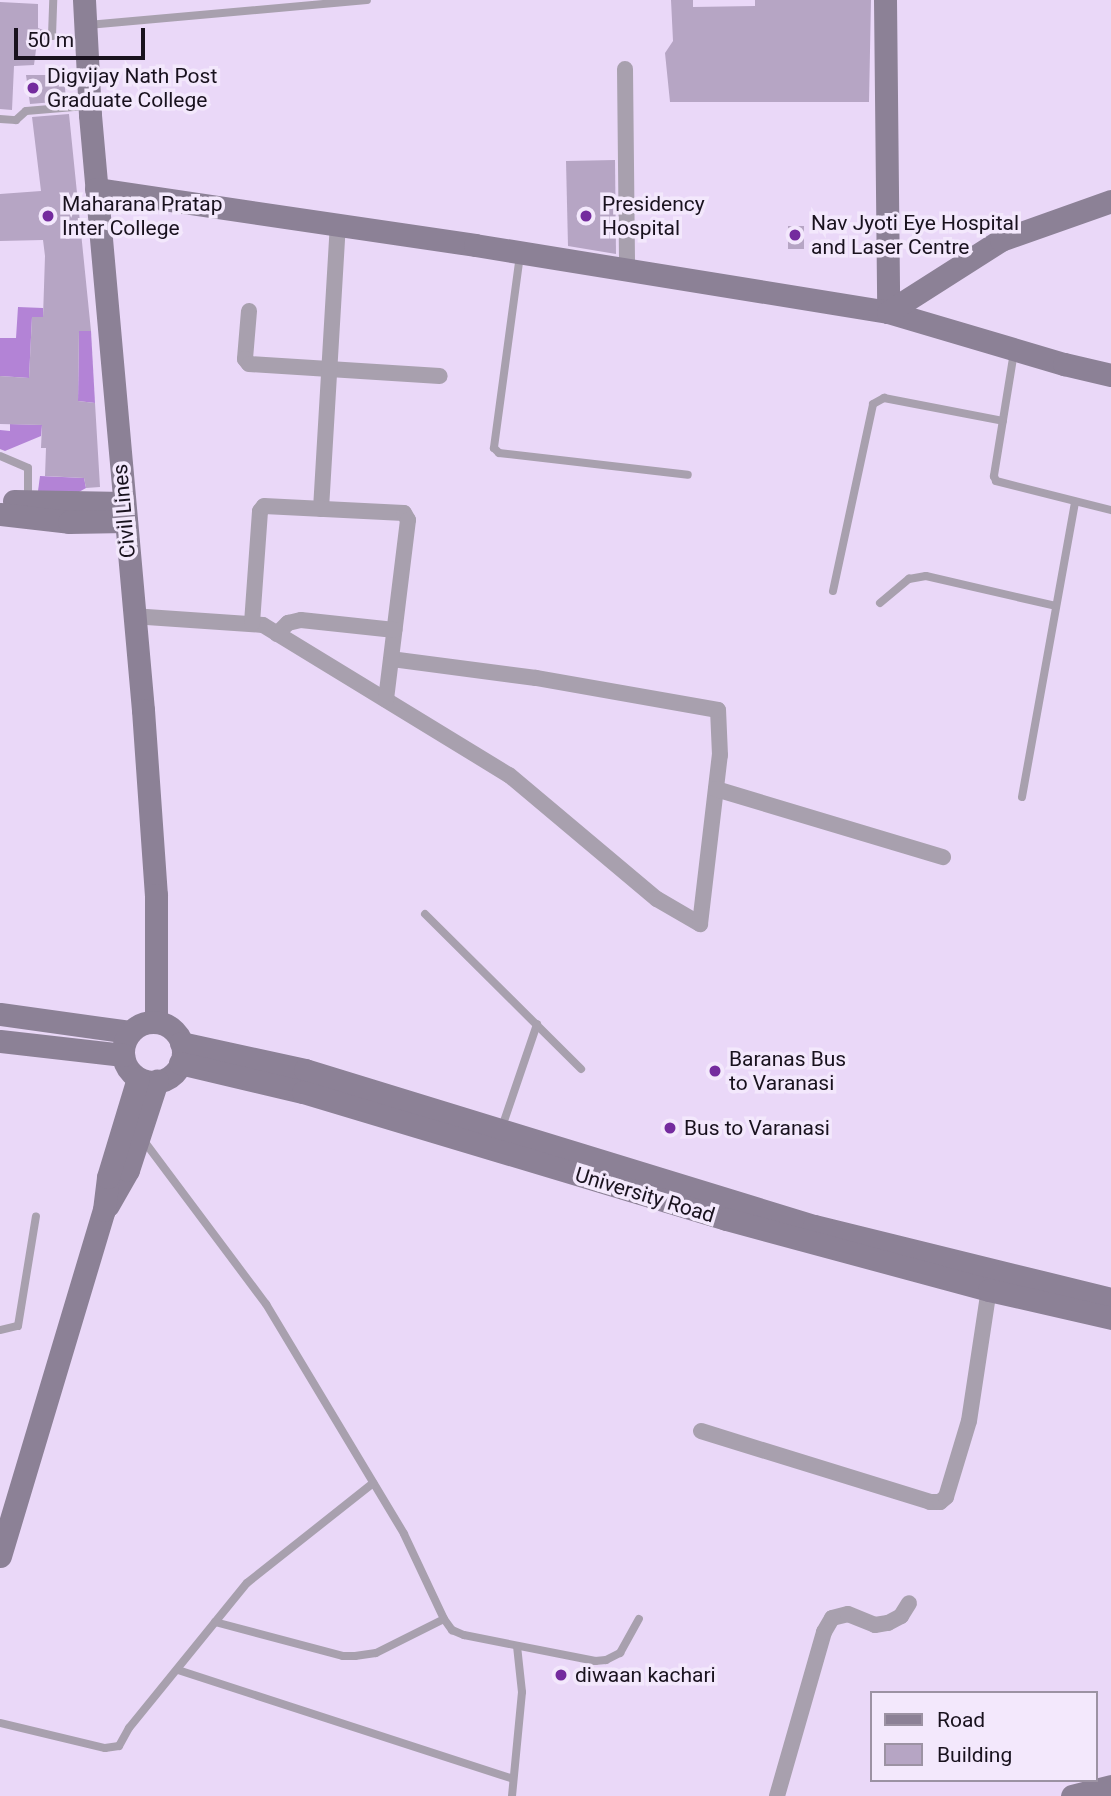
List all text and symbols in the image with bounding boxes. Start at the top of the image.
scale bar [18,14,149,58]
text: 50 m [27,28,74,52]
place label: Digvijay Nath Post Graduate College [47,63,217,113]
marker: Digvijay Nath Post Graduate College [25,80,41,96]
place label: Maharana Pratap Inter College [62,191,223,241]
place label: Presidency Hospital [602,191,705,241]
marker: Presidency Hospital [576,206,596,226]
marker: Maharana Pratap Inter College [40,208,56,224]
place label: Nav Jyoti Eye Hospital and Laser Centre [811,210,1019,260]
marker: Nav Jyoti Eye Hospital and Laser Centre [785,225,805,245]
street label: Civil Lines [107,463,141,559]
place label: Baranas Bus to Varanasi [729,1046,846,1096]
marker: Baranas Bus to Varanasi [707,1063,723,1079]
place label: Bus to Varanasi [684,1115,830,1141]
marker: Bus to Varanasi [662,1120,678,1136]
street label: University Road [572,1162,718,1228]
place label: diwaan kachari [575,1662,716,1688]
marker: diwaan kachari [553,1667,569,1683]
legend [870,1691,1097,1782]
text: Road [937,1708,985,1732]
text: Building [937,1743,1012,1767]

